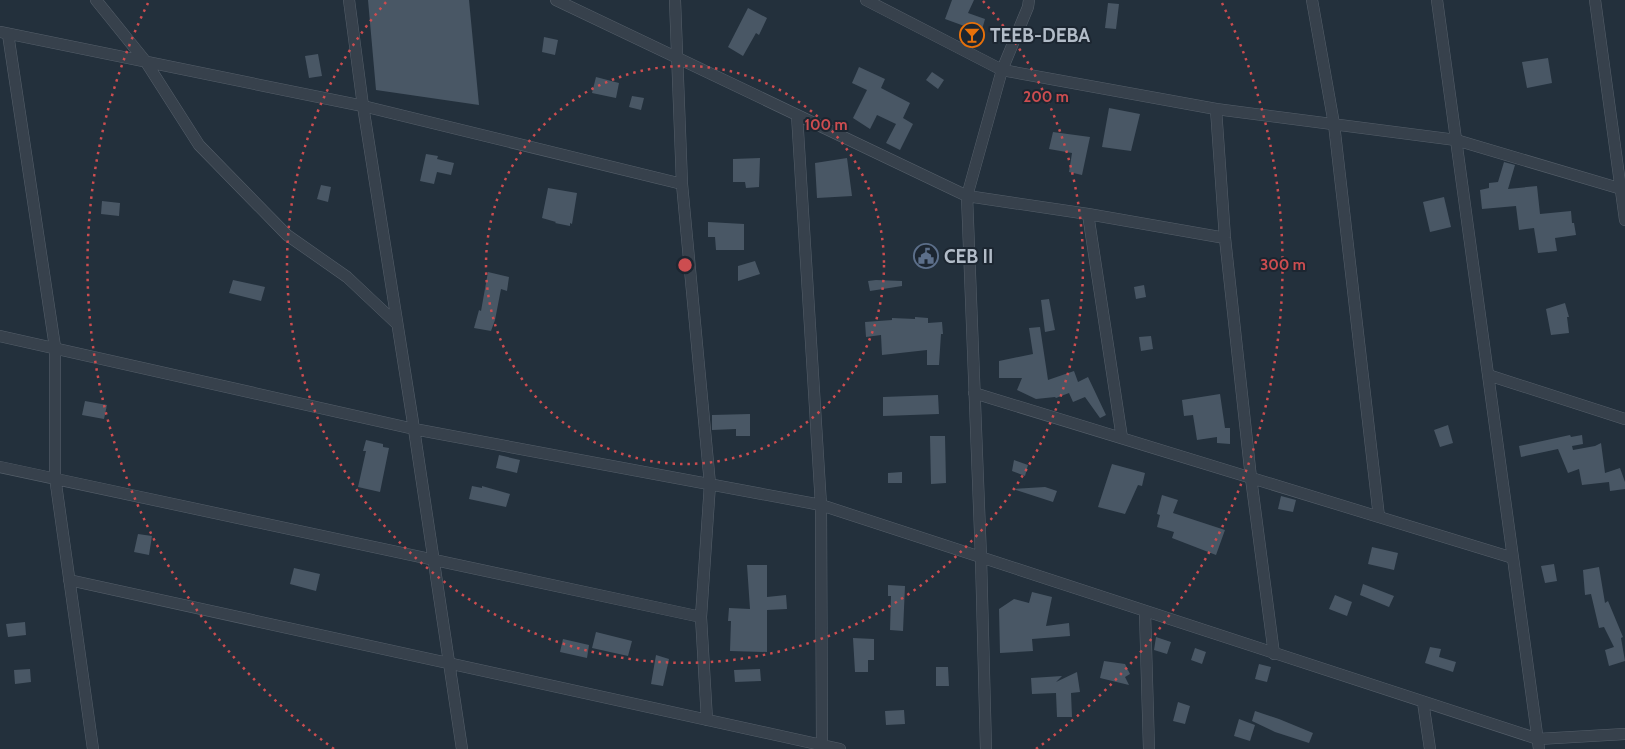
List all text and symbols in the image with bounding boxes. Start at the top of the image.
bar icon: TEEB-DEBA [959,22,985,48]
place label: TEEB-DEBA [990,24,1090,47]
text: 200 m [1023,88,1069,106]
text: 100 m [804,116,848,134]
public building icon: CEB II [913,243,939,269]
place label: CEB II [944,245,993,268]
centre of rings [676,256,694,274]
text: 300 m [1260,256,1306,274]

